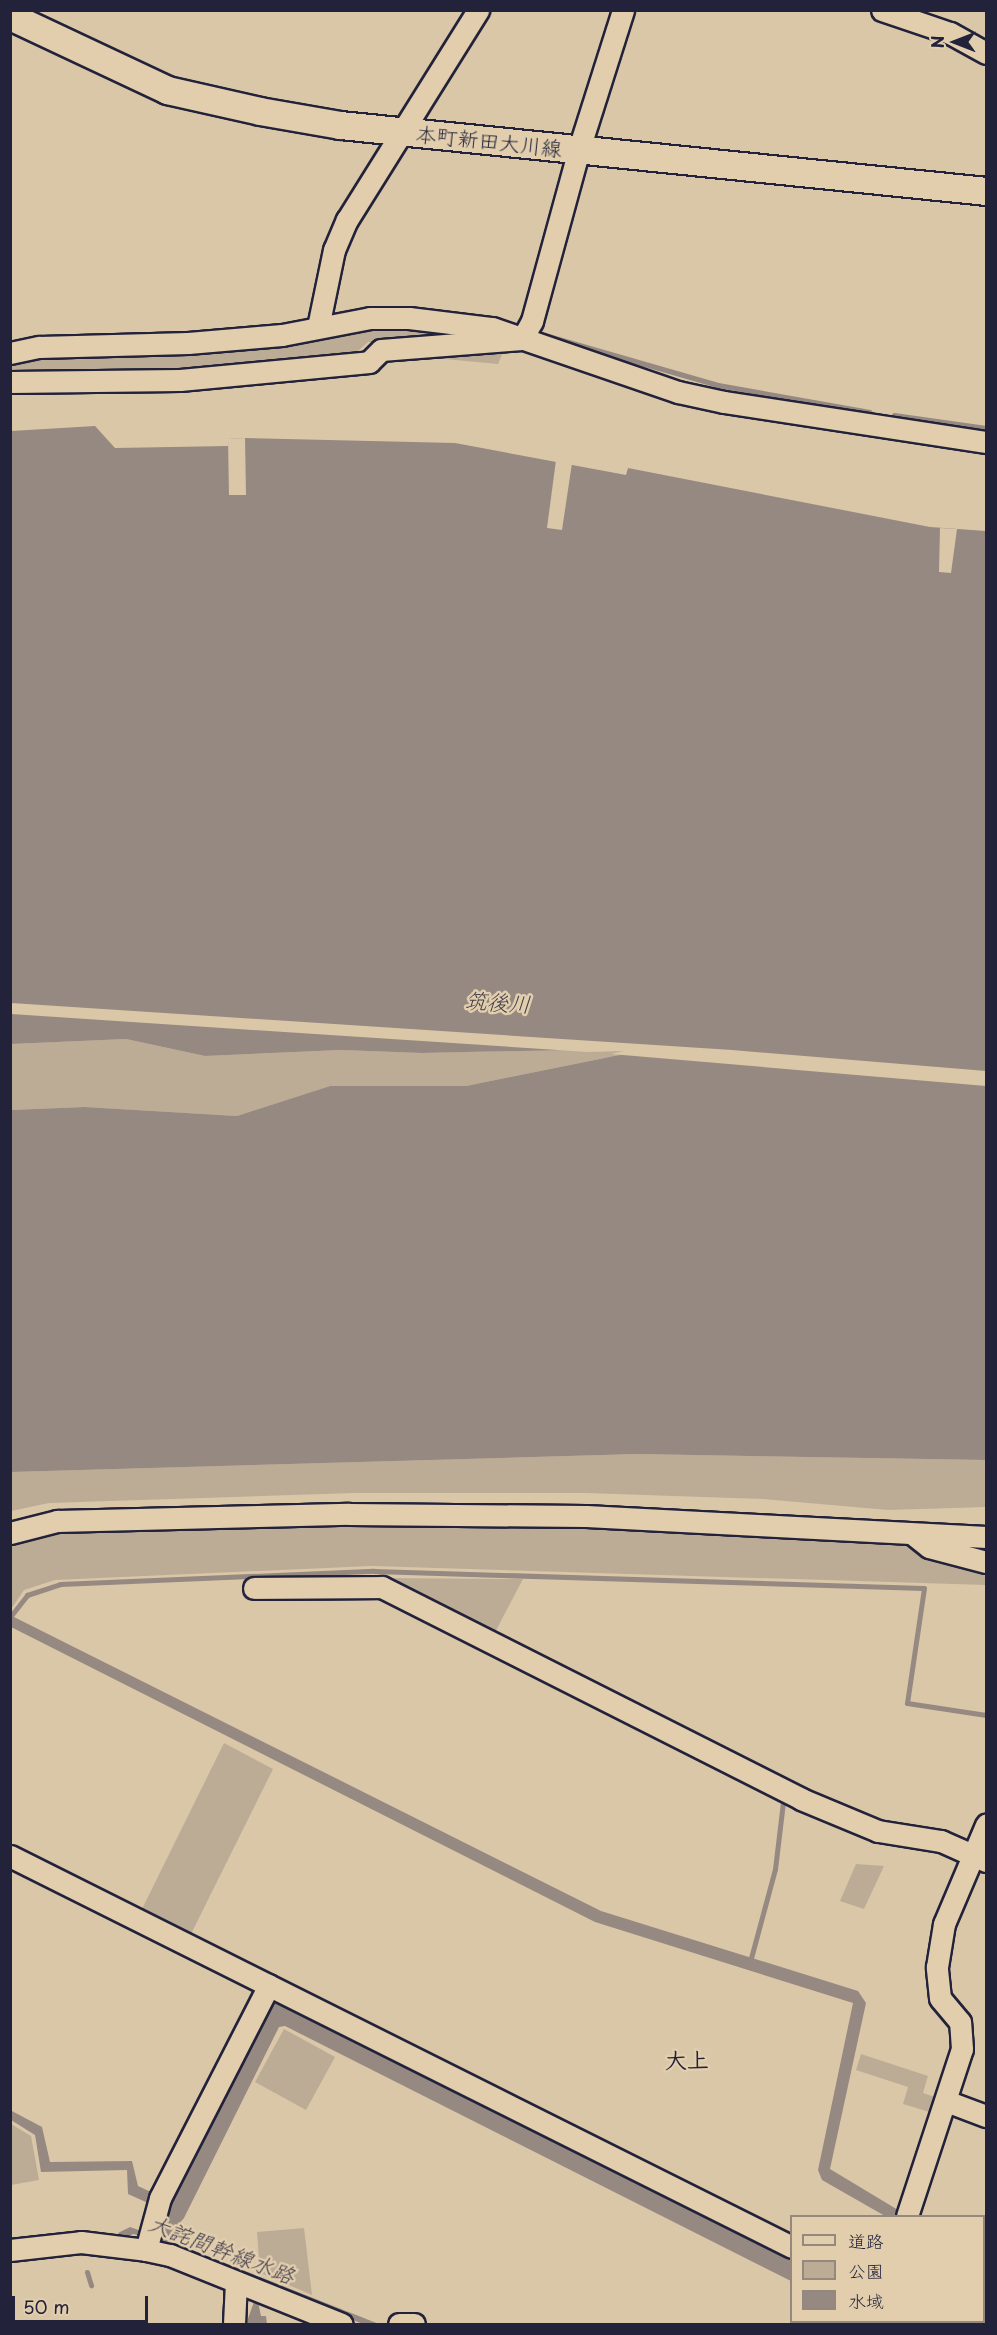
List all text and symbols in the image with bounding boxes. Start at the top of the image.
north arrow [925,12,985,72]
text: N [925,36,949,48]
street label: 本町新田大川線 [415,120,563,160]
water label: 筑後川 [464,986,532,1016]
district label: 大上 [665,2046,709,2072]
water label: 大詫間幹線水路 [145,2208,299,2288]
legend [790,2215,985,2323]
text: 道路 [848,2227,884,2254]
text: 公園 [848,2257,884,2284]
scale bar [15,2284,152,2322]
text: 水域 [848,2287,884,2314]
text: 50 m [23,2293,70,2320]

